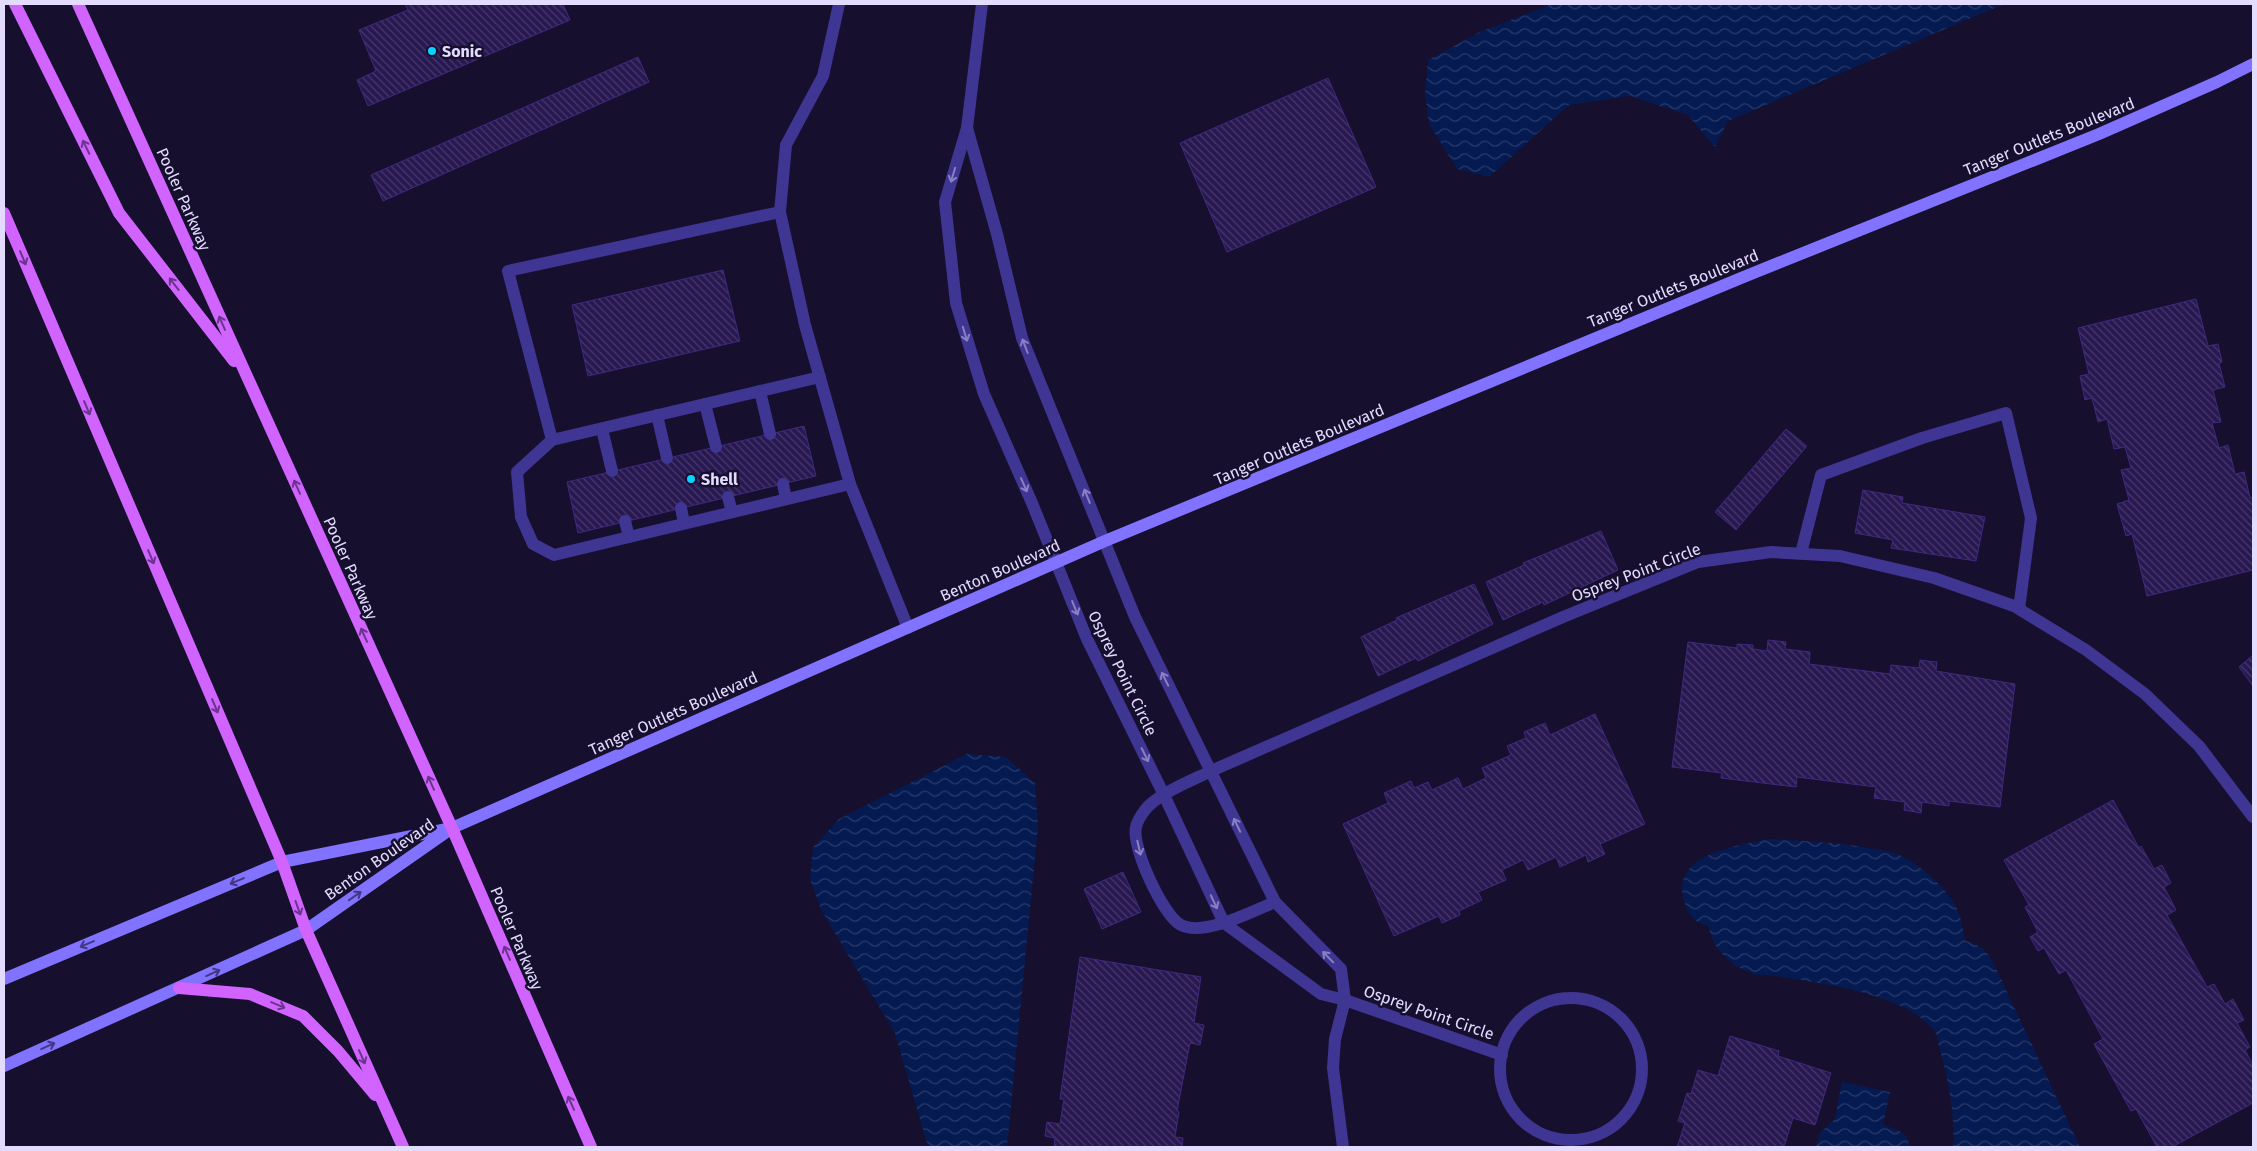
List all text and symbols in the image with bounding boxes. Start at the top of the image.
place label: Sonic [442,42,482,61]
marker: Sonic [426,45,438,57]
street label: Tanger Outlets Boulevard [1961,93,2137,180]
one-way arrow [81,140,91,155]
street label: Pooler Parkway [152,145,215,254]
one-way arrow [948,167,958,183]
street label: Tanger Outlets Boulevard [1585,245,1761,332]
one-way arrow [18,250,28,265]
one-way arrow [168,277,179,290]
one-way arrow [217,316,227,331]
one-way arrow [961,326,971,342]
one-way arrow [1020,339,1029,354]
one-way arrow [82,400,92,415]
street label: Tanger Outlets Boulevard [1211,400,1387,489]
place label: Shell [701,470,738,489]
marker: Shell [685,473,697,485]
one-way arrow [1020,477,1030,492]
one-way arrow [291,480,301,495]
one-way arrow [1081,489,1091,504]
street label: Pooler Parkway [319,514,382,623]
street label: Benton Boulevard [937,535,1063,605]
street label: Osprey Point Circle [1569,539,1703,606]
one-way arrow [146,549,156,564]
one-way arrow [1070,600,1080,615]
street label: Osprey Point Circle [1084,608,1161,739]
one-way arrow [359,628,368,643]
street label: Tanger Outlets Boulevard [586,668,761,759]
one-way arrow [1160,672,1169,687]
one-way arrow [211,698,221,713]
one-way arrow [1140,747,1150,762]
one-way arrow [426,776,436,791]
street label: Benton Boulevard [321,814,438,904]
one-way arrow [1232,817,1242,832]
one-way arrow [1135,840,1144,856]
one-way arrow [230,877,245,887]
street label: Pooler Parkway [486,884,547,993]
one-way arrow [348,891,362,901]
one-way arrow [1210,894,1220,909]
one-way arrow [294,900,303,915]
one-way arrow [80,940,95,950]
one-way arrow [501,946,510,961]
one-way arrow [1323,951,1335,963]
one-way arrow [205,967,220,977]
street label: Osprey Point Circle [1361,981,1497,1044]
one-way arrow [270,1001,285,1011]
one-way arrow [40,1041,55,1051]
one-way arrow [358,1049,368,1064]
one-way arrow [566,1096,576,1111]

